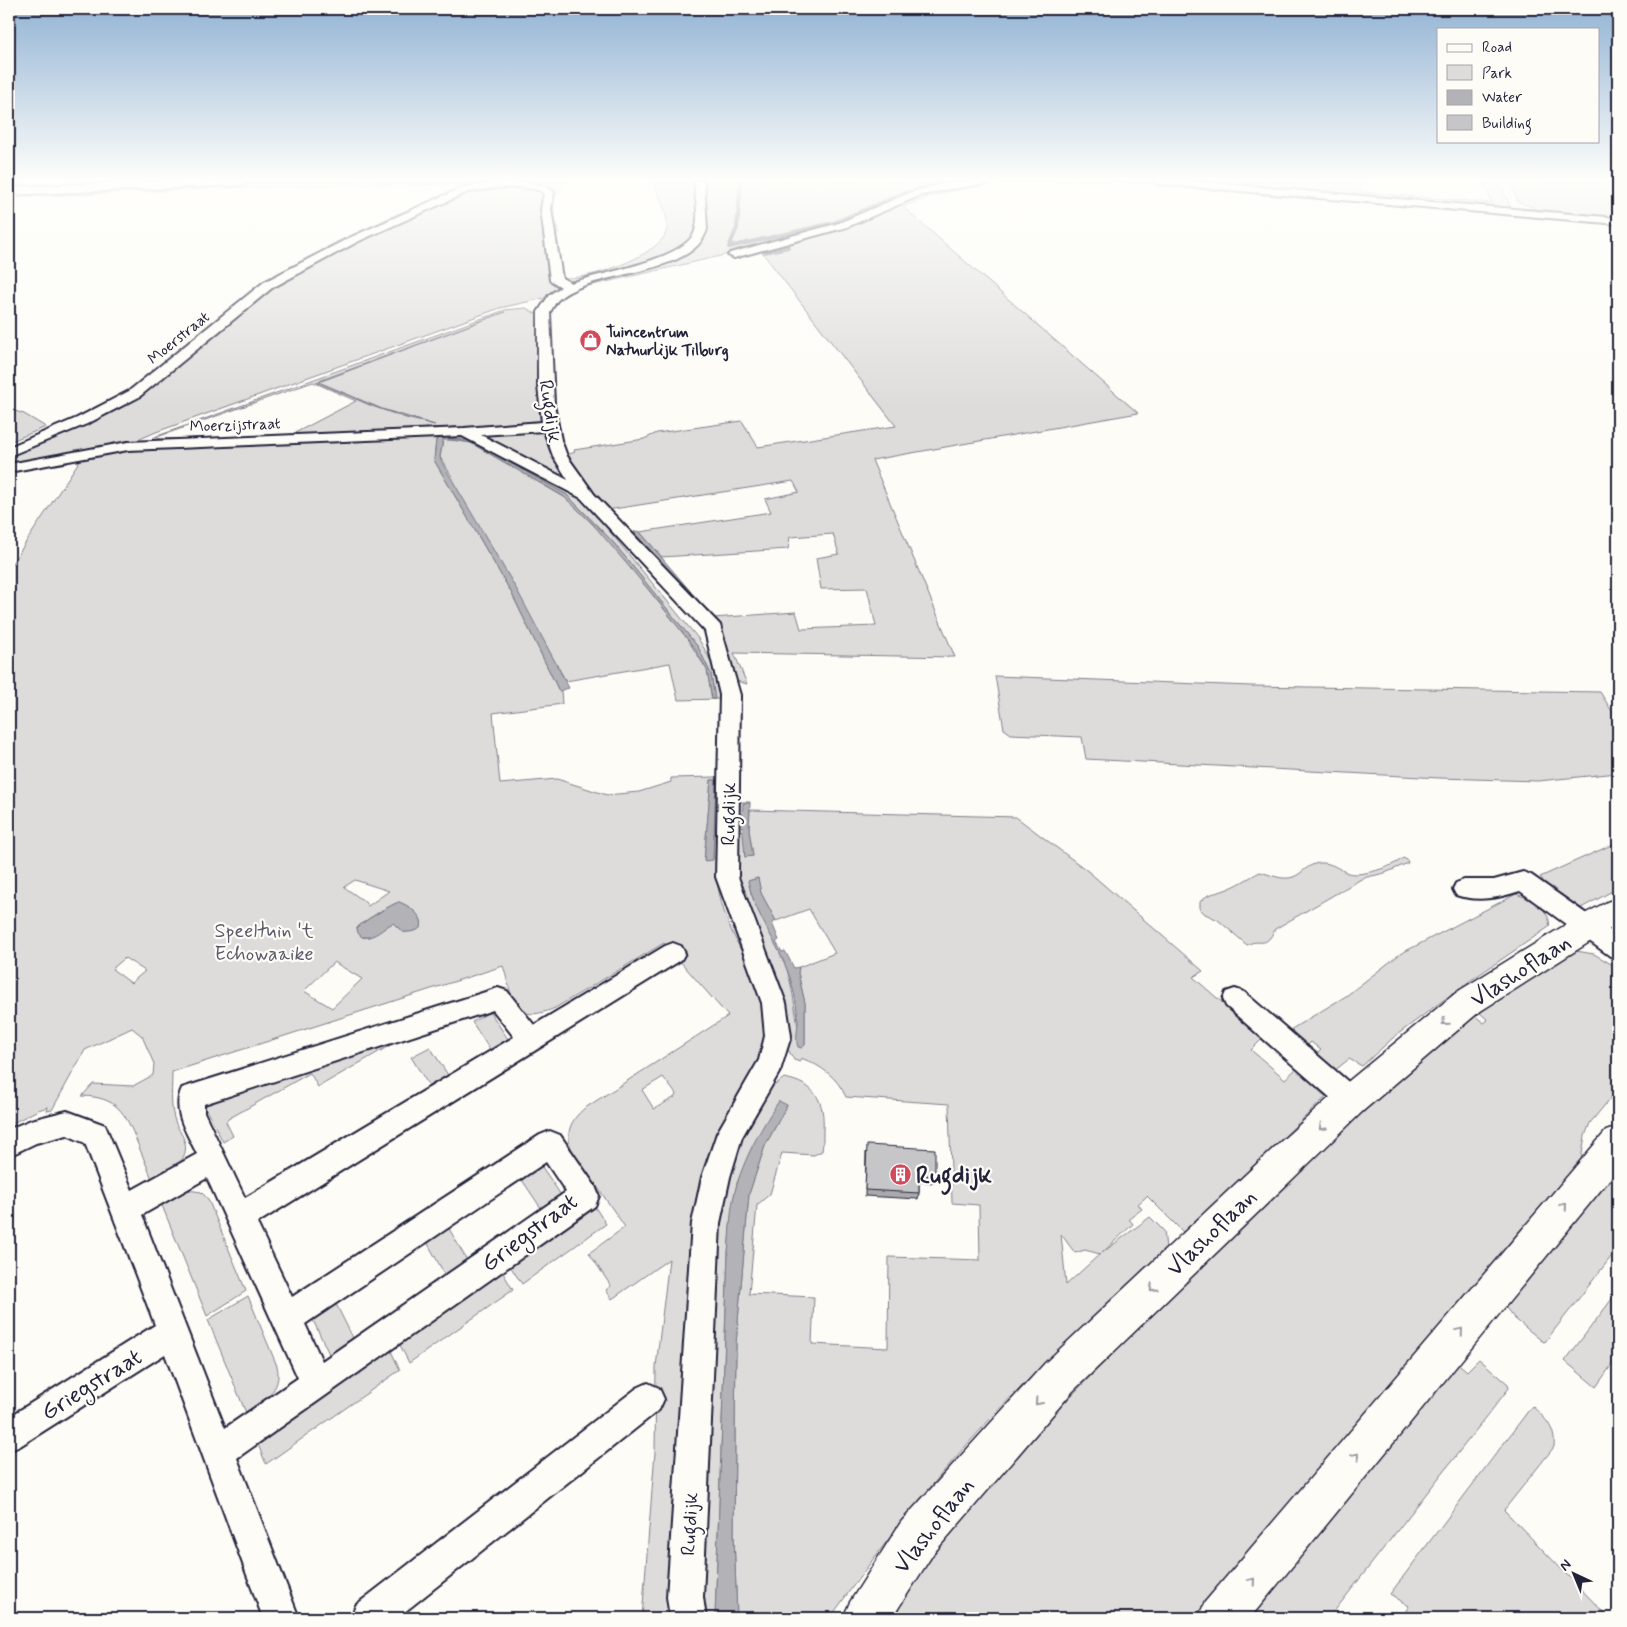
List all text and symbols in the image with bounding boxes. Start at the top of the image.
legend [1437,28,1600,142]
text: Road [1482,38,1512,58]
text: Park [1482,64,1512,84]
text: Water [1482,88,1522,108]
text: Building [1482,114,1532,135]
street label: Moerstraat [144,307,214,370]
place label: Tuincentrum Natuurlijk Tilburg [606,322,729,362]
shop icon: Tuincentrum Natuurlijk Tilburg [578,328,602,352]
street label: Rugdijk [529,378,568,445]
street label: Moerzijstraat [189,413,281,438]
street label: Rugdijk [715,782,746,846]
park label: Speeltuin 't Echowaaike [214,918,314,968]
street label: Vlashoflaan [1464,927,1577,1015]
one-way arrow [1442,1016,1451,1024]
one-way arrow [1318,1121,1327,1130]
place label: Rugdijk [916,1161,992,1195]
building icon: Rugdijk [888,1163,912,1187]
street label: Vlashoflaan [1160,1182,1264,1284]
street label: Griegstraat [475,1187,586,1281]
one-way arrow [1559,1203,1568,1212]
one-way arrow [1150,1282,1159,1291]
one-way arrow [1455,1328,1463,1337]
street label: Griegstraat [36,1342,149,1430]
one-way arrow [1035,1396,1044,1405]
one-way arrow [1350,1453,1359,1462]
street label: Vlashoflaan [887,1471,982,1581]
street label: Rugdijk [675,1492,708,1556]
north arrow [1550,1550,1600,1600]
text: N [1556,1556,1575,1575]
one-way arrow [1246,1577,1255,1586]

